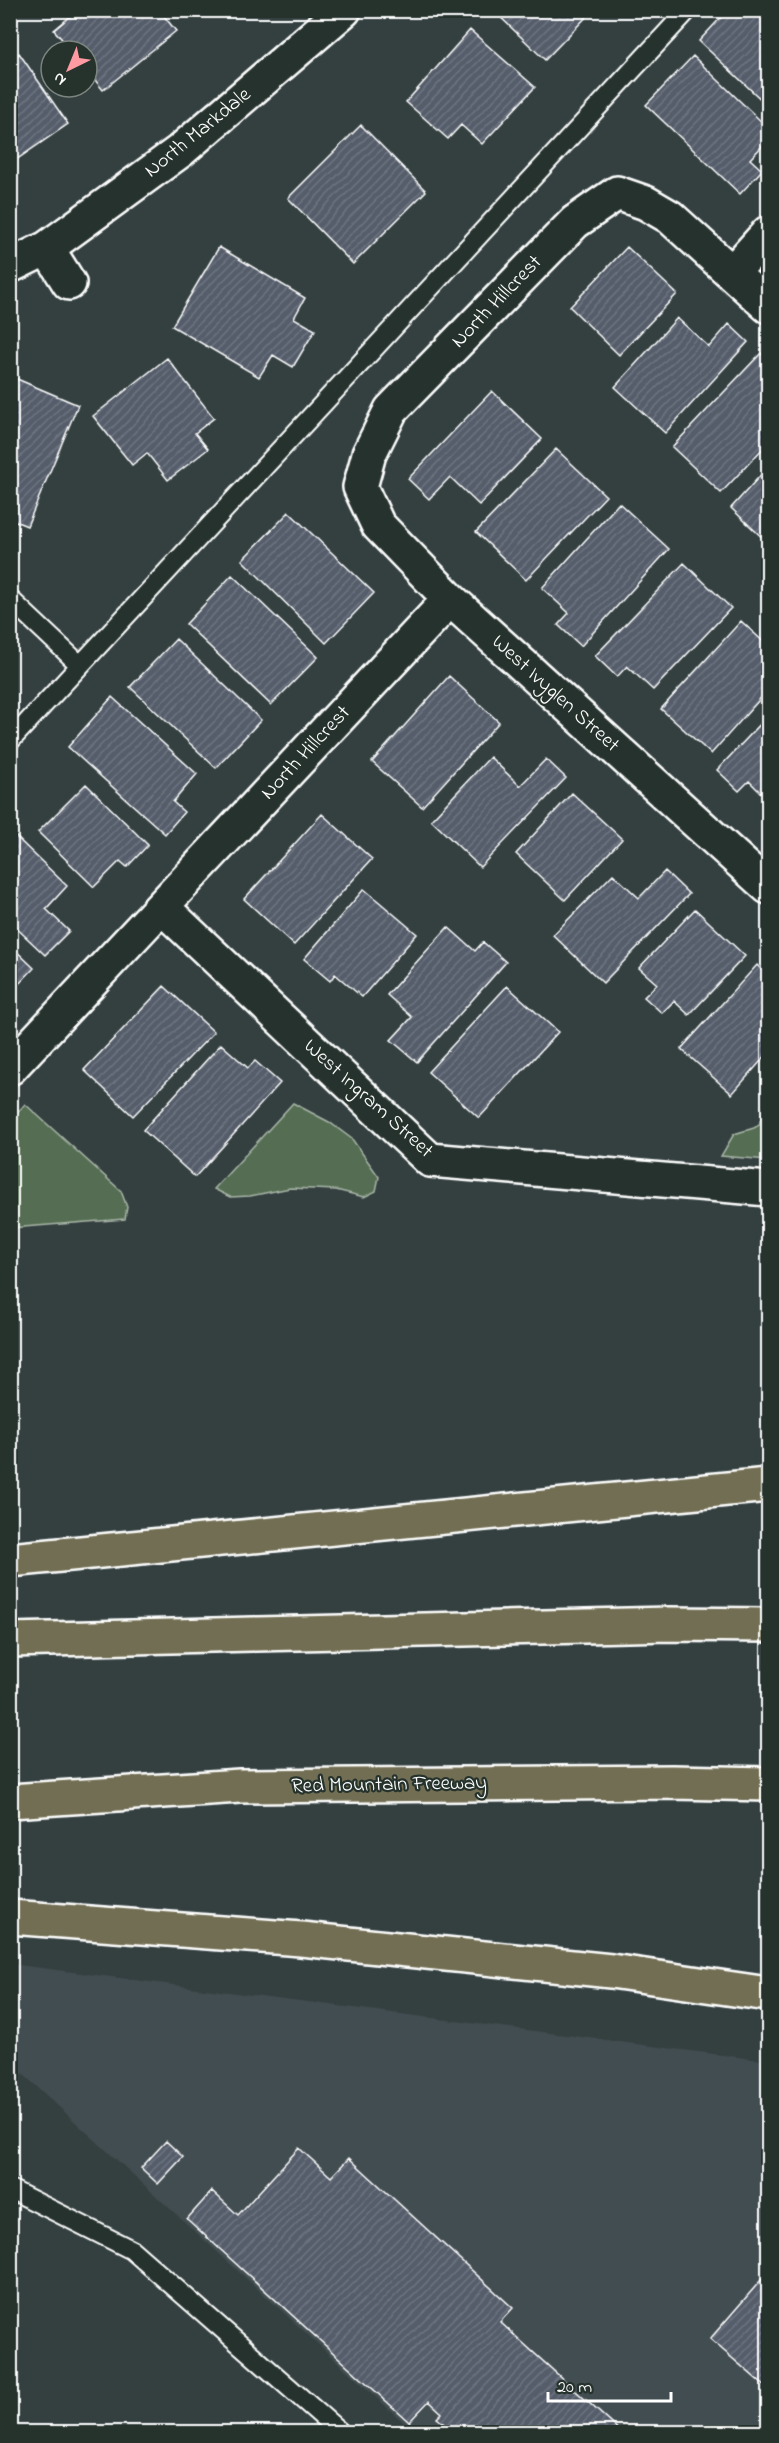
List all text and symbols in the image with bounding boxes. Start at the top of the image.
north arrow [39,39,99,99]
text: N [48,66,72,91]
street label: North Markdale [138,80,258,185]
street label: North Hillcrest [445,248,549,356]
street label: West Ivyglen Street [483,628,626,761]
street label: North Hillcrest [254,699,358,807]
street label: West Ingram Street [295,1032,440,1167]
street label: Red Mountain Freeway [291,1768,487,1804]
scale bar [548,2365,671,2403]
text: 20 m [557,2375,592,2401]

